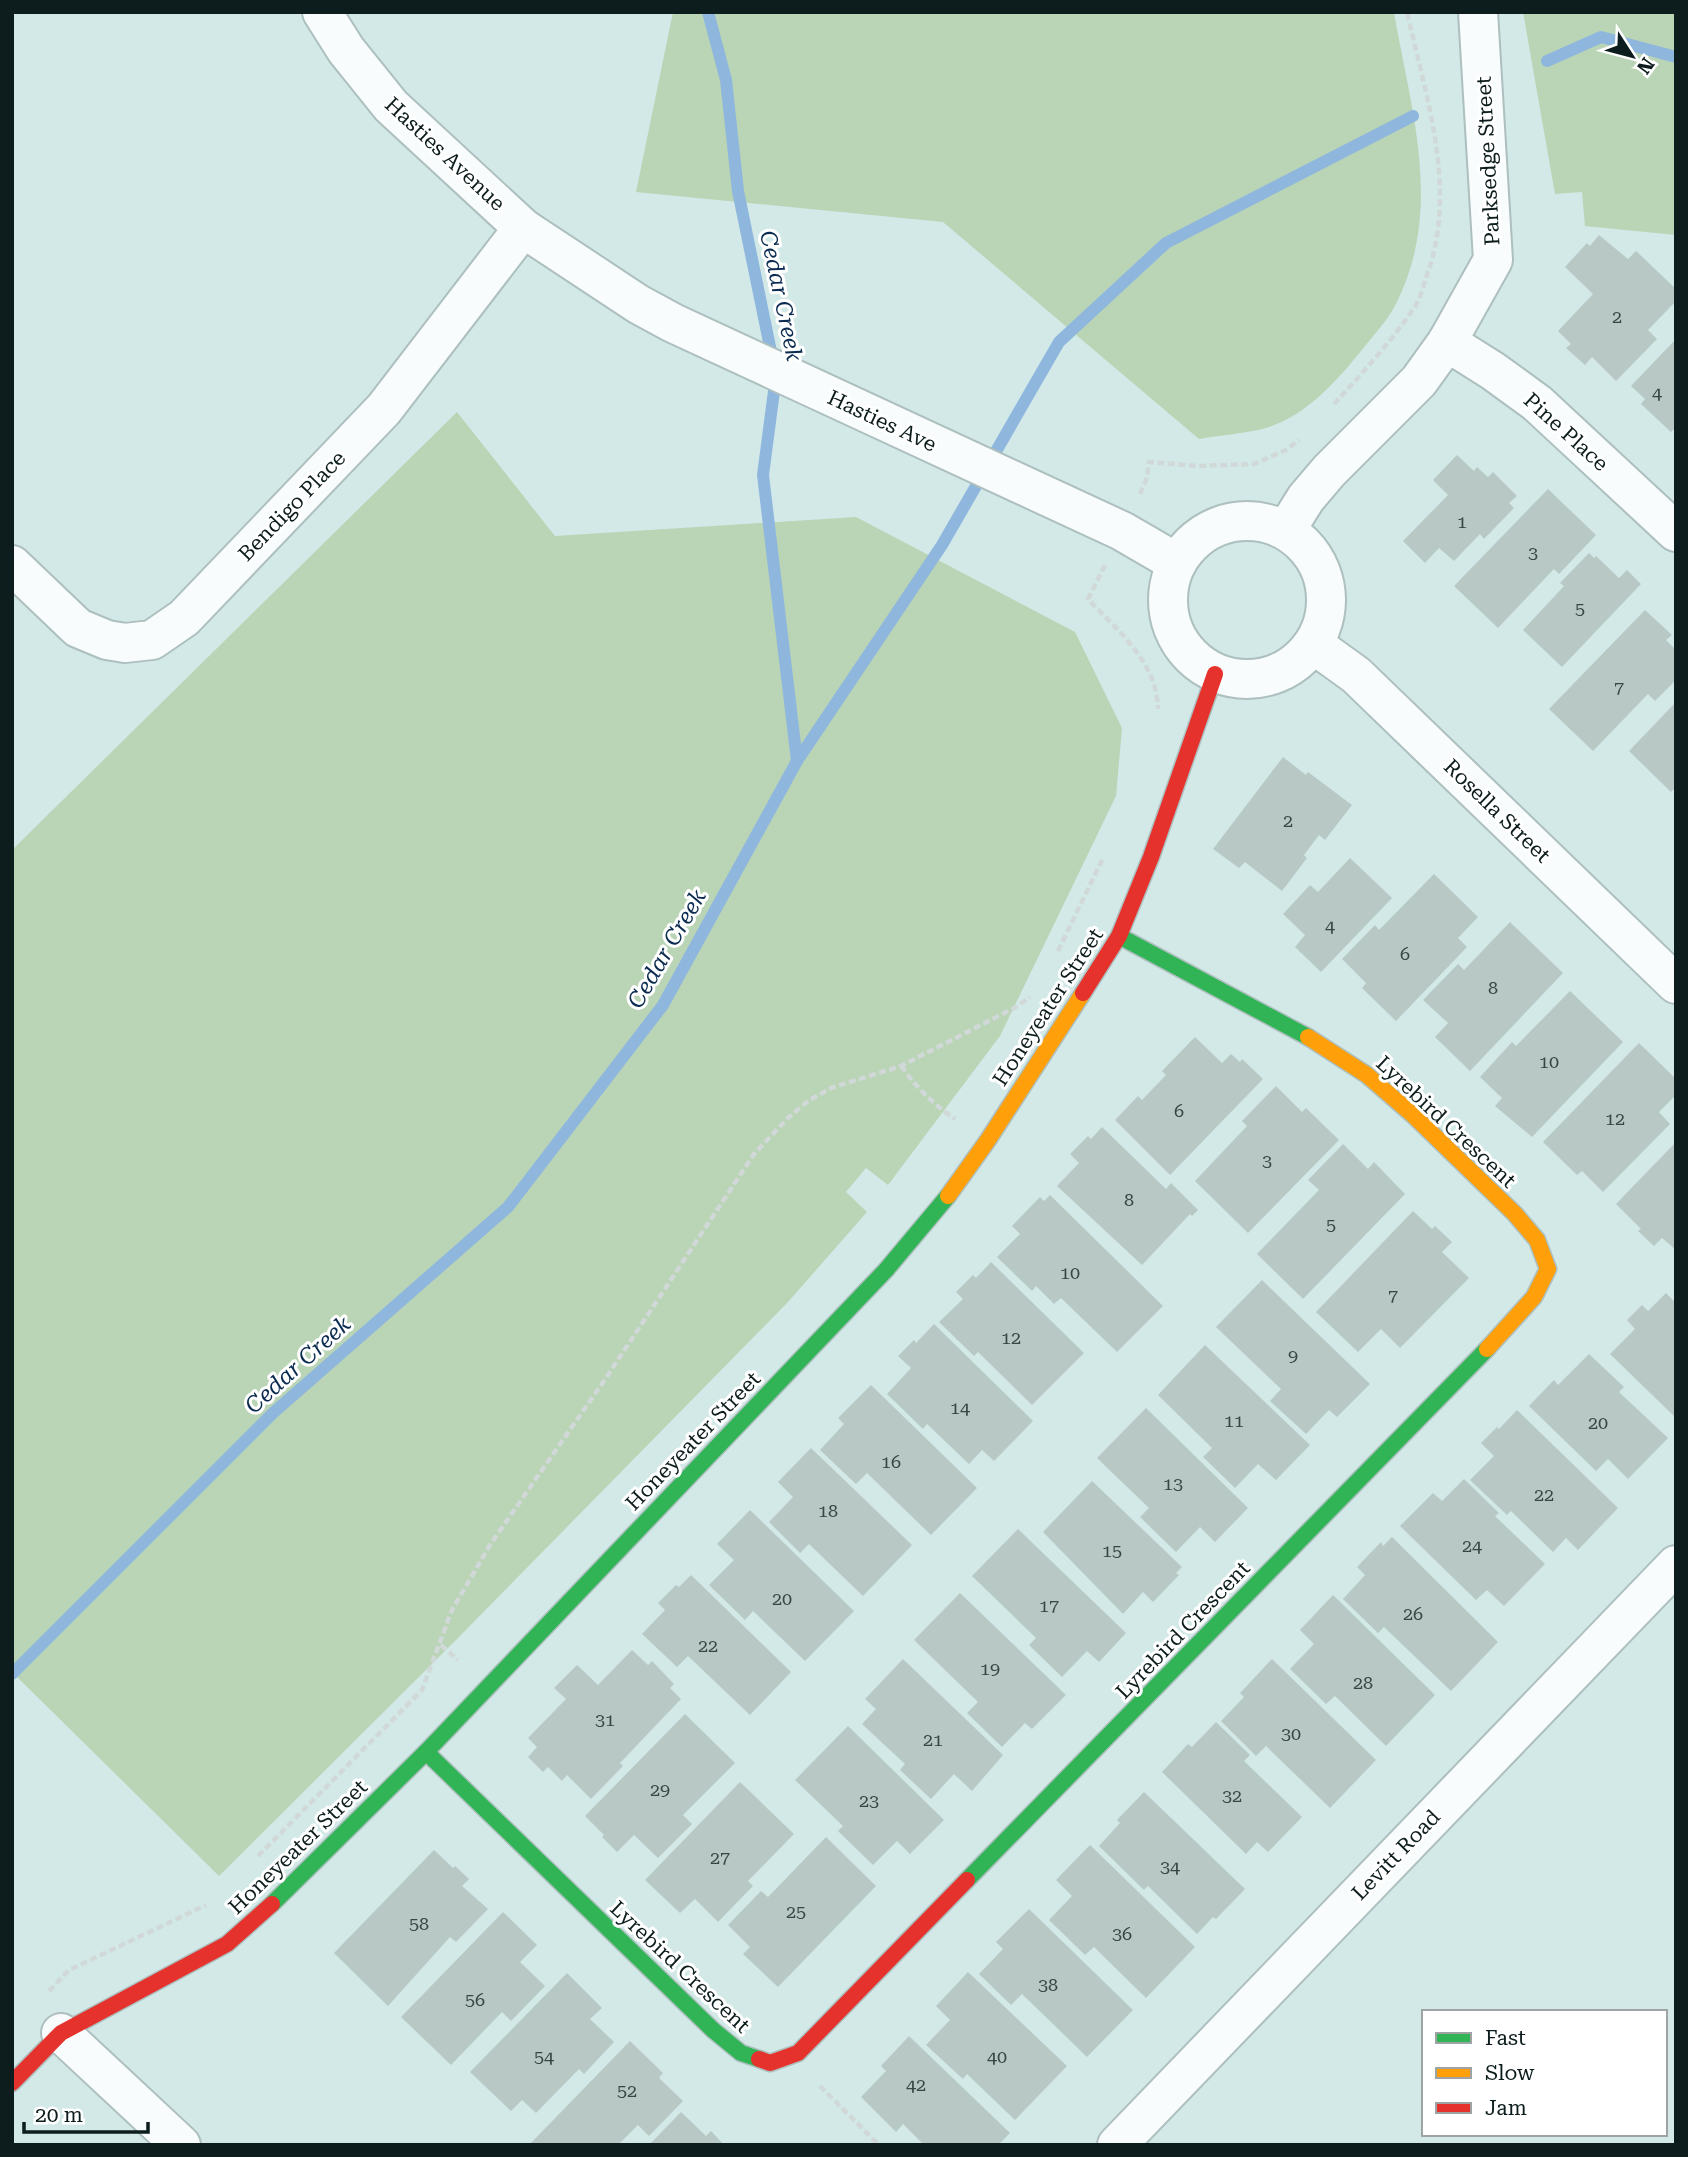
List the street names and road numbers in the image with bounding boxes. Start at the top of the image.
street label: Parksedge Street [1472,76,1504,246]
street label: Hasties Avenue [380,92,510,216]
street label: Hasties Ave [824,385,940,457]
street label: Pine Place [1519,388,1613,476]
street label: Bendigo Place [234,446,350,566]
street label: Rosella Street [1439,754,1555,868]
street label: Honeyeater Street [988,924,1108,1090]
street label: Lyrebird Crescent [1371,1051,1521,1193]
street label: Honeyeater Street [621,1367,765,1515]
street label: Lyrebird Crescent [1111,1556,1255,1704]
street label: Honeyeater Street [224,1775,372,1919]
street label: Levitt Road [1347,1805,1445,1905]
street label: Lyrebird Crescent [605,1896,755,2038]

